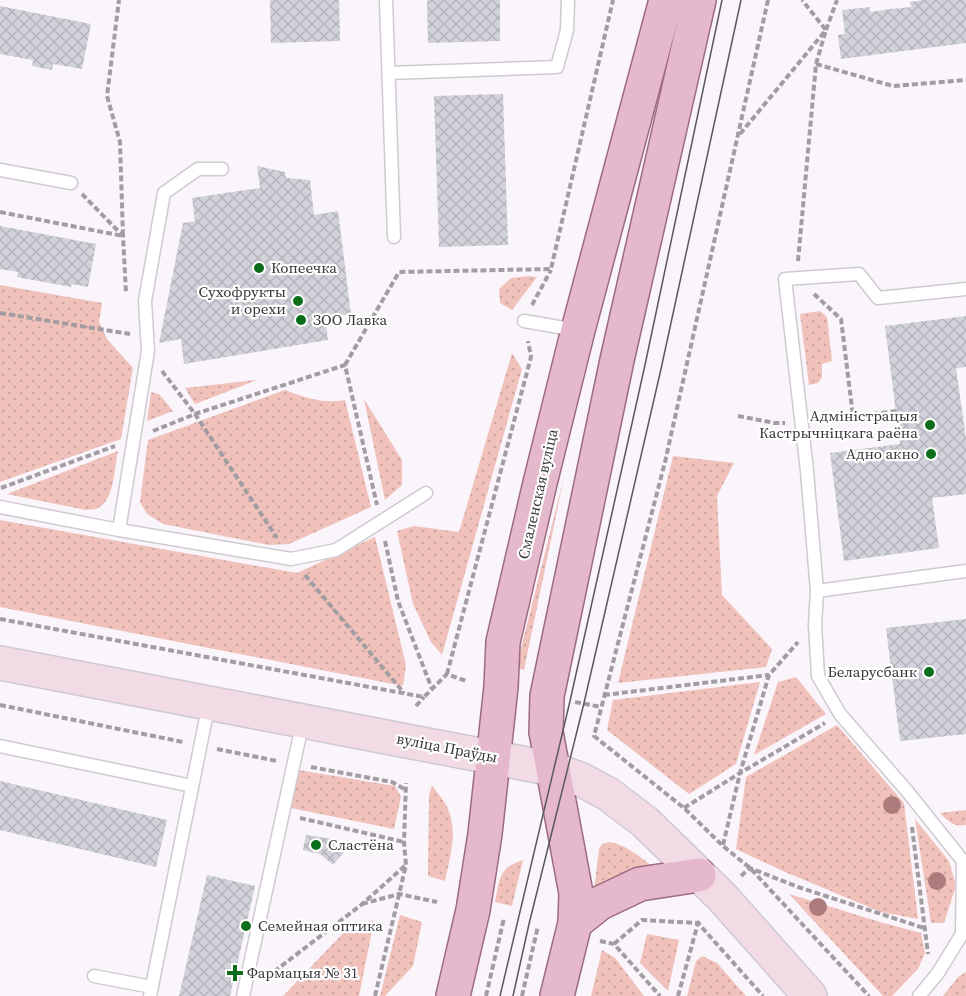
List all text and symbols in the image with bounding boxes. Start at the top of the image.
place label: Копеечка [271,257,337,278]
marker: Копеечка [252,261,266,275]
place label: Сухофрукты и орехи [199,281,286,319]
marker: Сухофрукты и орехи [291,294,305,308]
place label: ЗОО Лавка [313,309,387,330]
marker: ЗОО Лавка [294,313,308,327]
place label: Адміністрацыя Кастрычніцкага раёна [759,405,918,443]
marker: Адміністрацыя Кастрычніцкага раёна [923,418,937,432]
street label: Смаленская вуліца [512,426,563,561]
place label: Адно акно [846,443,919,464]
marker: Адно акно [924,447,938,461]
place label: Беларусбанк [828,661,918,682]
marker: Беларусбанк [922,665,936,679]
street label: вуліца Праўды [395,727,499,768]
place label: Сластёна [328,834,394,855]
marker: Сластёна [309,838,323,852]
place label: Семейная оптика [258,915,383,936]
marker: Семейная оптика [239,919,253,933]
place label: Фармацыя № 31 [247,962,358,983]
marker: Фармацыя № 31 [228,966,242,980]

